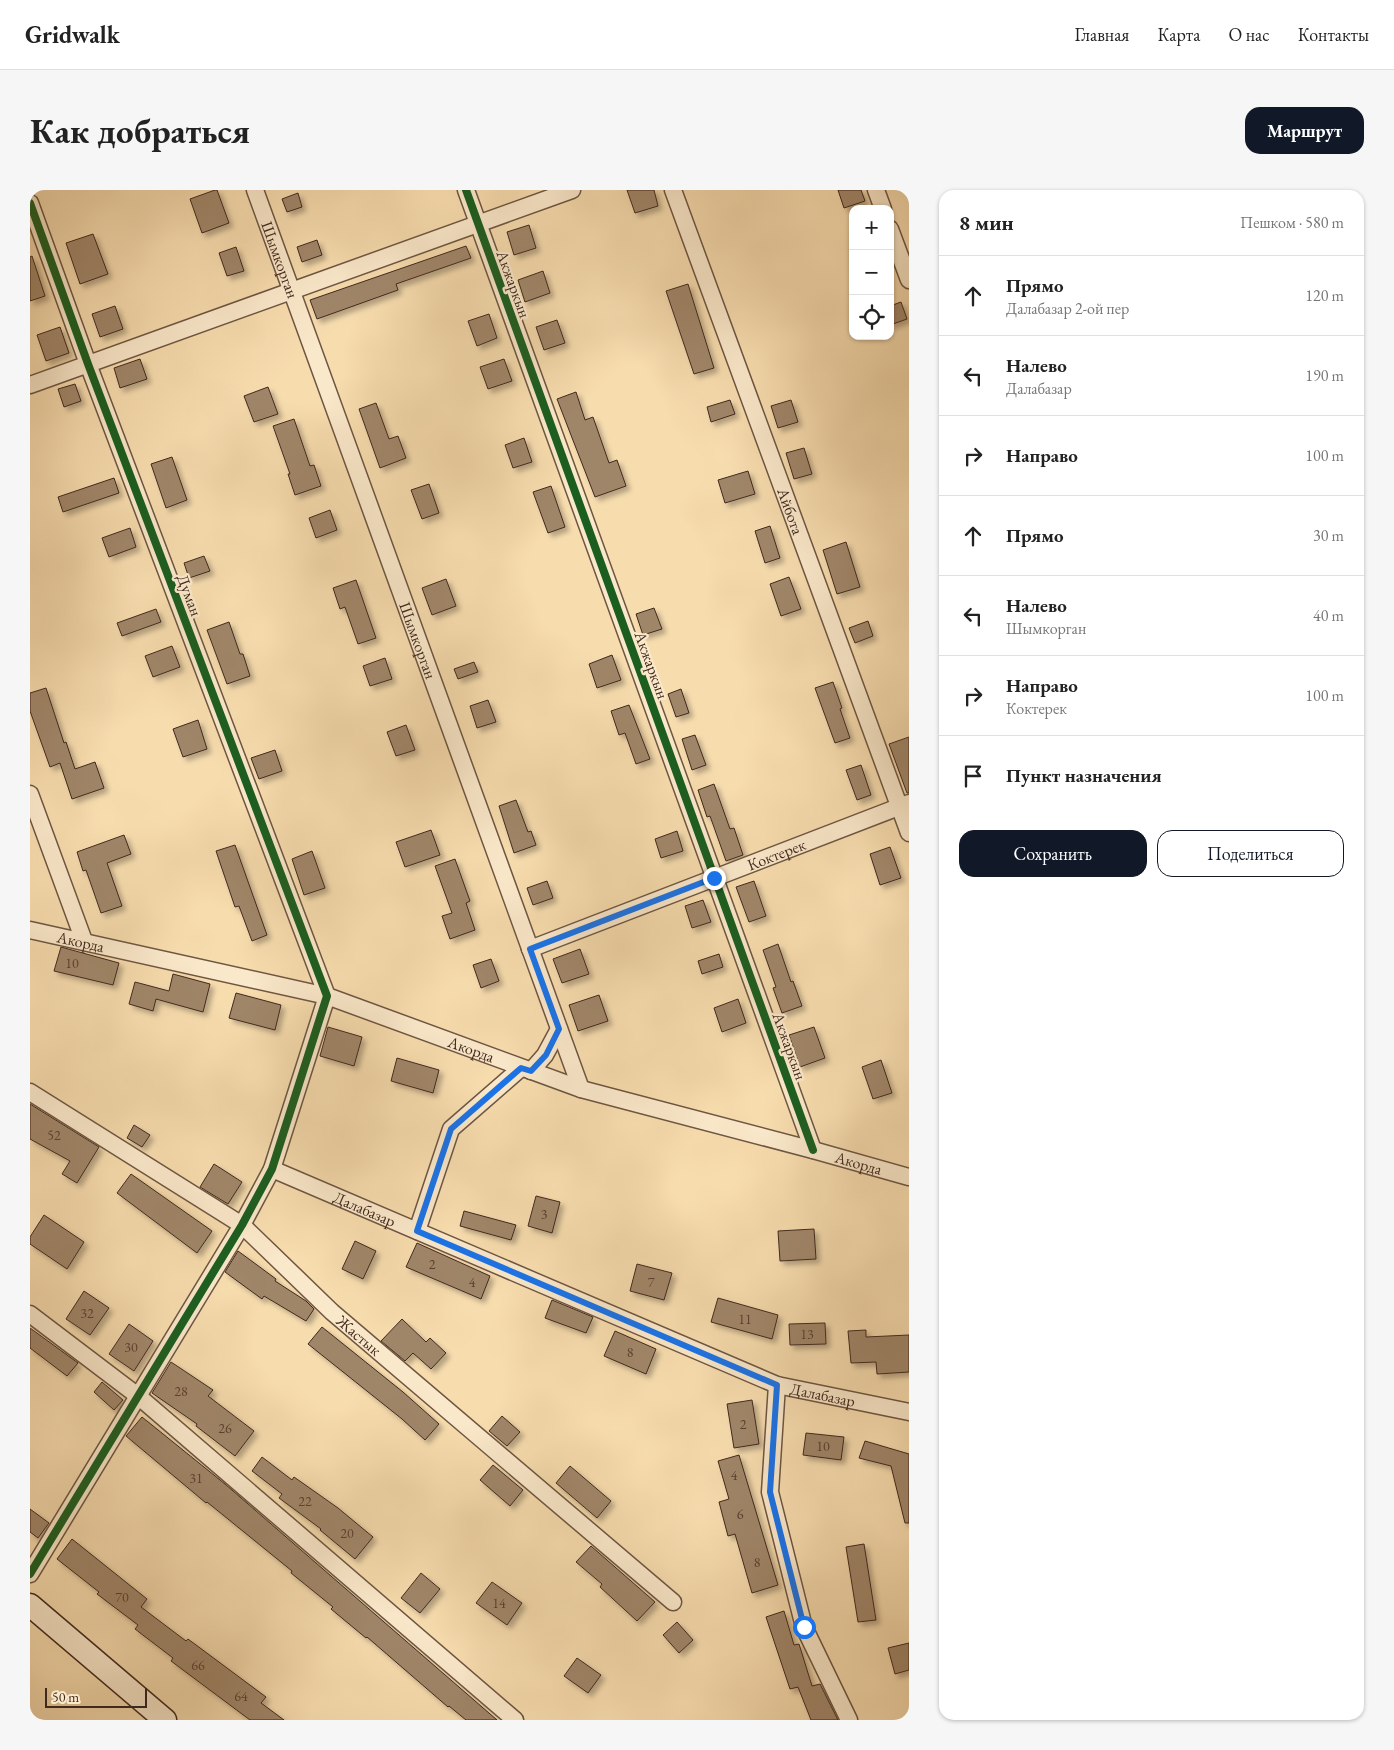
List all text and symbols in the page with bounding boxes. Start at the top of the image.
text: Gridwalk [25,19,120,50]
text: Главная [1075,23,1129,46]
text: Карта [1157,23,1200,46]
text: О нас [1228,23,1270,46]
text: Контакты [1298,23,1369,46]
button: Маршрут [1245,107,1364,154]
text: Как добраться [30,108,250,153]
map controls [849,205,894,340]
button: + [849,205,894,250]
text: 8 мин [959,209,1014,236]
text: Пешком · 580 m [1240,212,1344,233]
street label: Шымкорган [256,218,303,301]
street label: Акжаркын [491,247,535,321]
button: − [849,250,894,295]
text: Прямо [1006,273,1064,298]
icon: ahead [959,282,987,310]
text: 120 m [1305,285,1344,306]
button: locate [849,295,894,340]
text: Далабазар 2-ой пер [1006,298,1129,319]
text: Налево [1006,353,1067,378]
icon: left [959,362,987,390]
text: 190 m [1305,365,1344,386]
text: Далабазар [1006,378,1072,399]
icon: right [959,442,987,470]
text: Направо [1006,443,1078,468]
text: 100 m [1305,445,1344,466]
street label: Айбота [772,484,809,538]
icon: ahead [959,522,987,550]
text: Прямо [1006,523,1064,548]
text: 30 m [1313,525,1344,546]
street label: Думан [172,571,207,619]
text: Налево [1006,593,1067,618]
street label: Шымкорган [394,599,441,682]
icon: left [959,602,987,630]
text: 40 m [1313,605,1344,626]
text: Шымкорган [1006,618,1086,639]
street label: Акжаркын [629,628,673,702]
text: Направо [1006,673,1078,698]
icon: right [959,682,987,710]
text: 100 m [1305,685,1344,706]
text: Коктерек [1006,698,1067,719]
icon: arrive [959,762,987,790]
text: Пункт назначения [1006,763,1162,788]
button: Сохранить [959,830,1147,877]
button: Поделиться [1157,830,1344,877]
street label: Коктерек [744,834,809,875]
route end [703,867,726,890]
street label: Акорда [54,926,107,957]
house number: 10 [65,954,79,972]
street label: Акжаркын [767,1009,811,1083]
street label: Акорда [444,1031,498,1068]
house number: 52 [47,1126,61,1144]
street label: Акорда [832,1146,885,1180]
street label: Далабазар [330,1187,399,1232]
house number: 3 [541,1205,548,1223]
house number: 2 [429,1255,436,1273]
house number: 4 [469,1273,476,1291]
house number: 7 [648,1273,655,1291]
house number: 32 [80,1304,94,1322]
street label: Жастык [331,1310,386,1361]
house number: 11 [738,1310,752,1328]
house number: 13 [800,1325,814,1343]
house number: 30 [124,1338,138,1356]
house number: 8 [627,1343,634,1361]
street label: Далабазар [788,1378,857,1412]
house number: 28 [174,1382,188,1400]
house number: 2 [740,1415,747,1433]
house number: 26 [218,1419,232,1437]
house number: 10 [816,1437,830,1455]
house number: 4 [731,1466,738,1484]
house number: 31 [189,1469,203,1487]
house number: 22 [298,1492,312,1510]
house number: 6 [737,1505,744,1523]
house number: 20 [340,1524,354,1542]
house number: 8 [754,1553,761,1571]
house number: 70 [115,1588,129,1606]
house number: 14 [492,1594,506,1612]
route start [793,1616,816,1639]
house number: 66 [191,1656,205,1674]
scale bar [45,1685,148,1708]
house number: 64 [234,1687,248,1705]
text: 50 m [52,1688,79,1706]

